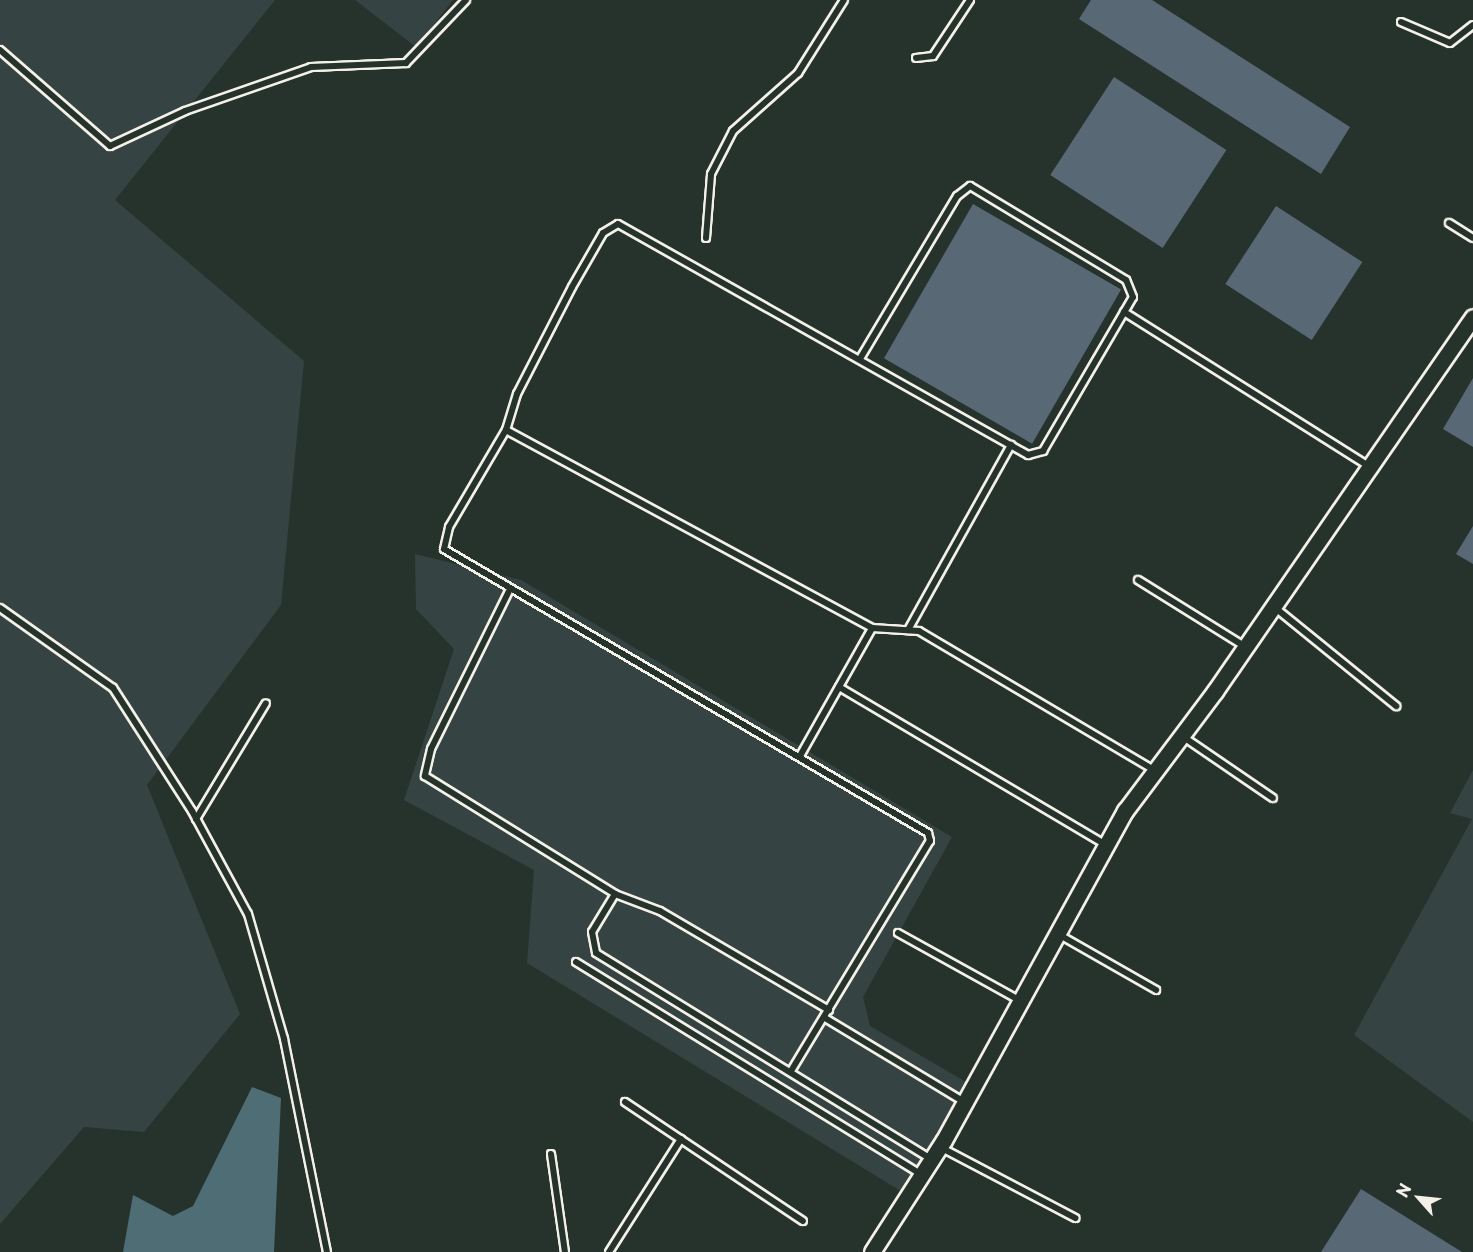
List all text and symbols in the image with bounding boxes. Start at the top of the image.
north arrow [1389,1168,1449,1228]
text: N [1389,1179,1417,1201]

